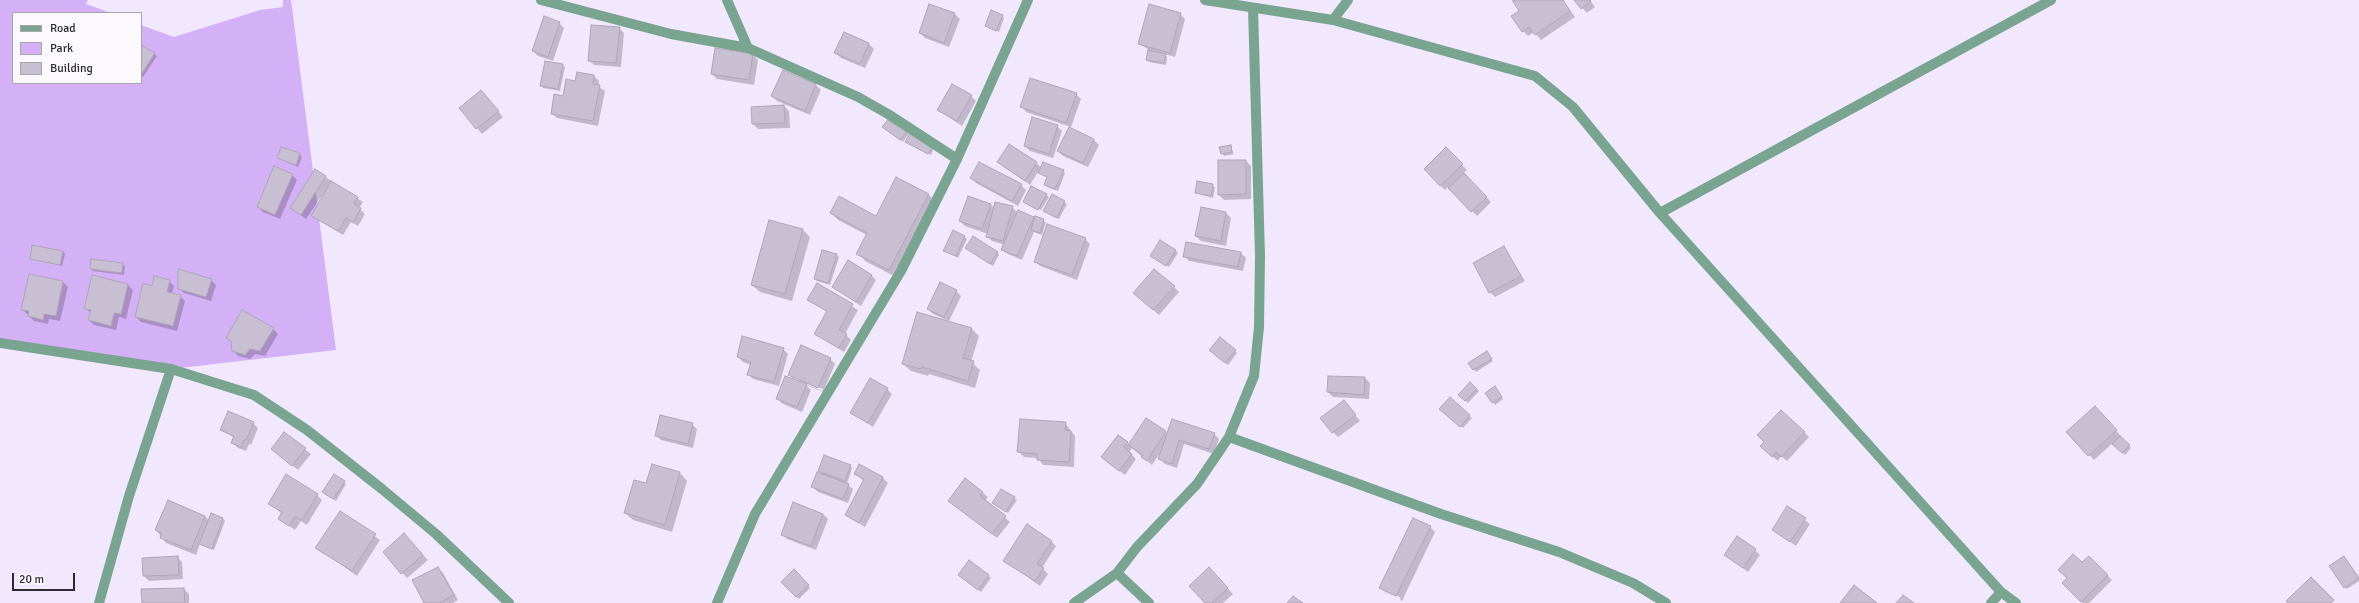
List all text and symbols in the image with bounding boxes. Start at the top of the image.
legend [12,12,142,84]
text: Road [50,21,76,36]
text: Park [50,41,73,56]
text: Building [50,61,93,76]
scale bar [14,565,77,591]
text: 20 m [19,572,44,587]

